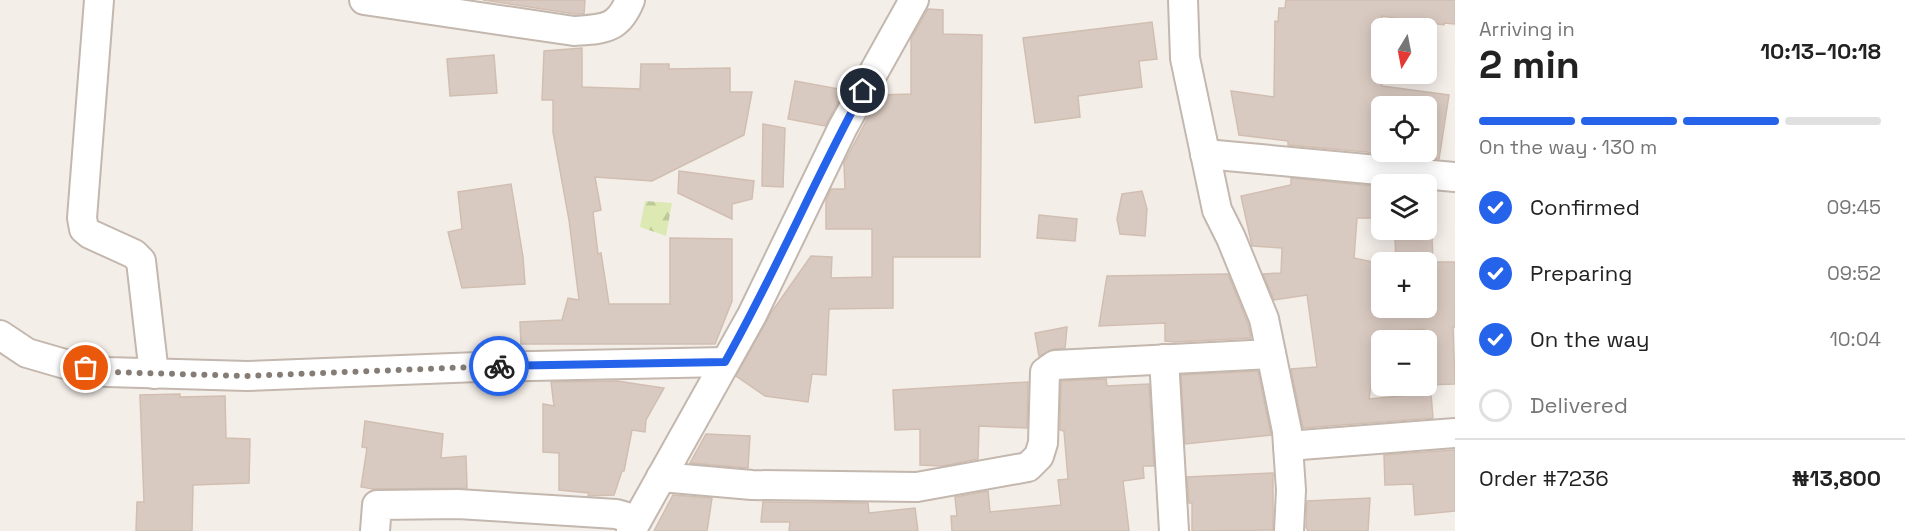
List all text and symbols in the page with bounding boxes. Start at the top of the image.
text: Arriving in [1479,16,1575,42]
north arrow [1371,18,1437,84]
map controls [1371,18,1437,396]
text: 10:13–10:18 [1760,37,1881,65]
text: 2 min [1479,40,1580,89]
pin [837,65,888,116]
icon: home [846,74,879,107]
button: locate [1371,96,1437,162]
text: On the way · 130 m [1479,134,1657,160]
button: layers [1371,174,1437,240]
icon: check [1479,191,1512,224]
text: Confirmed [1530,193,1640,221]
text: 09:45 [1826,194,1881,220]
button: + [1371,252,1437,318]
icon: check [1479,257,1512,290]
text: Preparing [1530,259,1632,287]
text: 09:52 [1827,260,1881,286]
icon: check [1479,323,1512,356]
text: On the way [1530,325,1649,353]
text: 10:04 [1829,326,1881,352]
button: − [1371,330,1437,396]
courier [469,336,529,396]
pin [60,342,111,393]
icon: bike [483,350,516,383]
icon: bag [69,351,102,384]
text: Delivered [1530,391,1628,419]
text: Order #7236 [1479,464,1609,492]
text: ₦13,800 [1792,464,1881,492]

